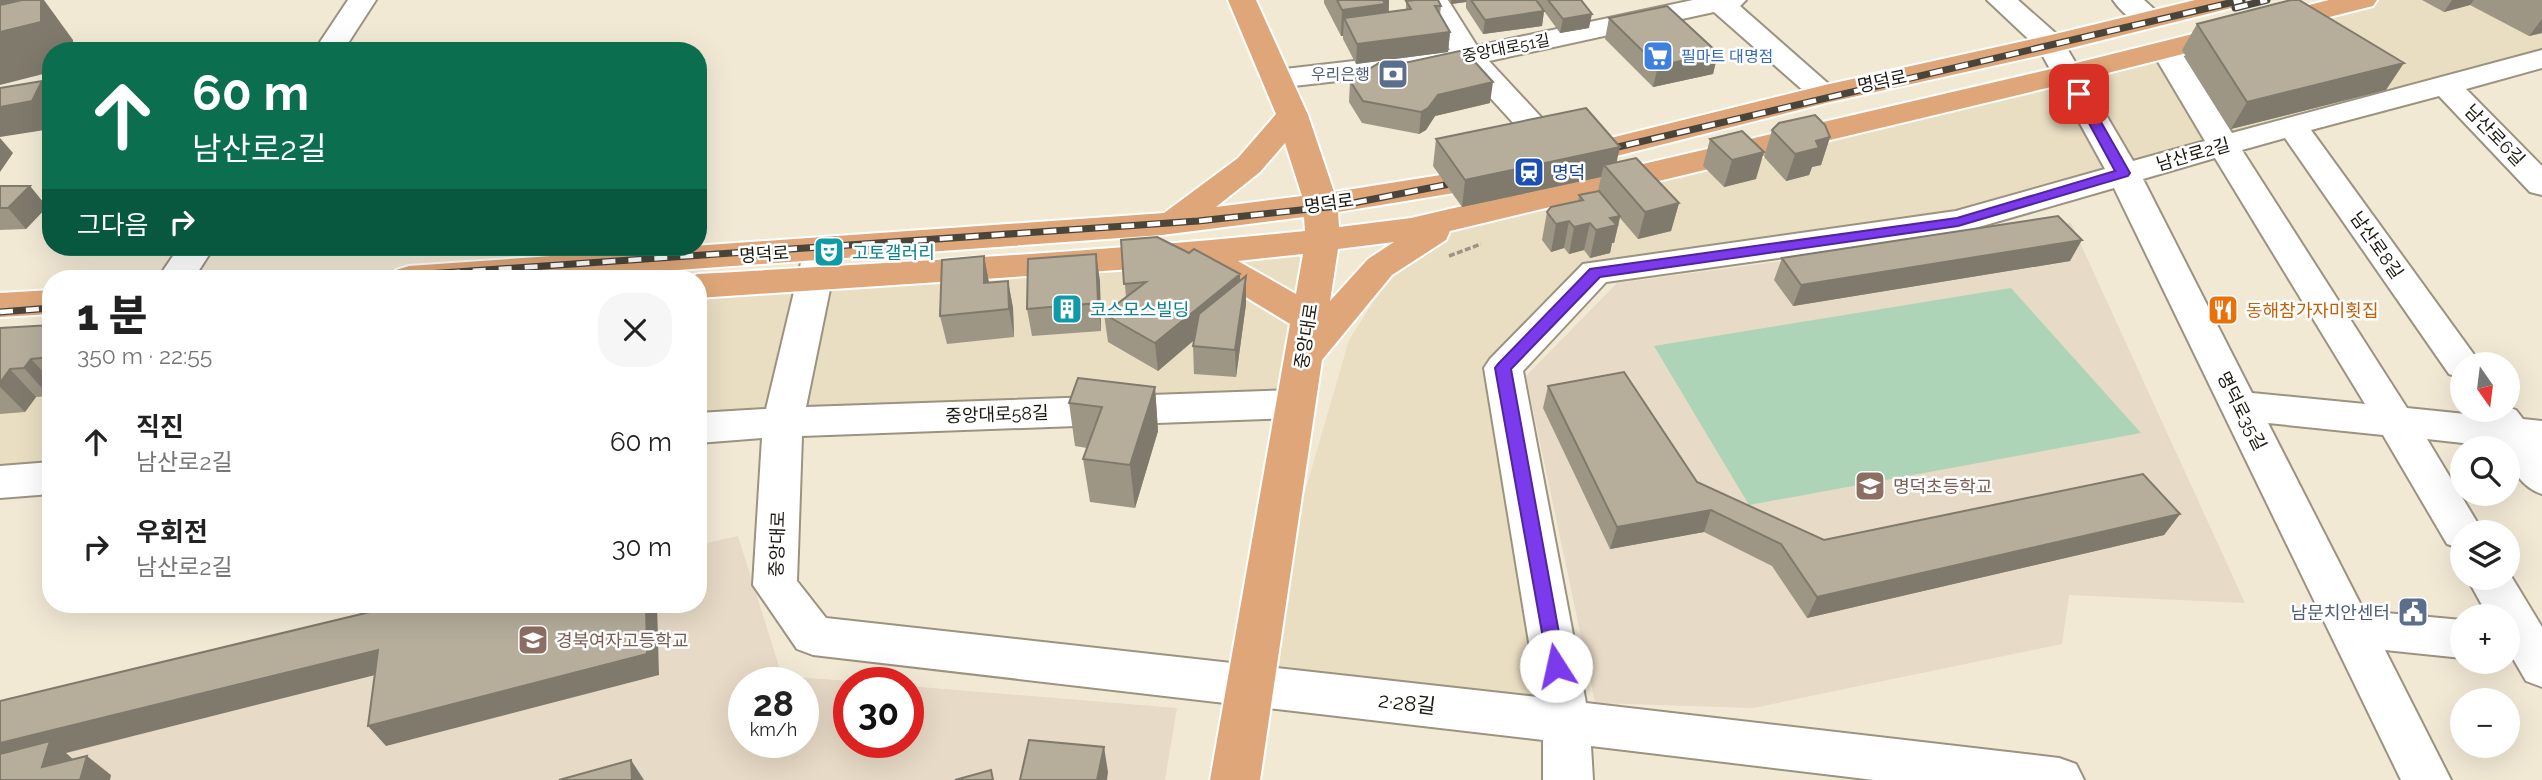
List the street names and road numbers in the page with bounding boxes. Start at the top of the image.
street label: 중앙대로51길 [1460,30,1552,66]
street label: 명덕로 [1856,66,1908,96]
street label: 남산로6길 [2461,100,2529,170]
street label: 남산로2길 [2154,133,2232,175]
street label: 명덕로 [1303,189,1355,217]
street label: 남산로8길 [2346,207,2408,283]
street label: 명덕로 [738,242,790,266]
street label: 중앙대로 [1290,302,1322,370]
street label: 명덕로35길 [2213,368,2271,454]
street label: 중앙대로58길 [945,402,1049,426]
street label: 중앙대로 [765,511,789,577]
street label: 2·28길 [1377,687,1437,719]

